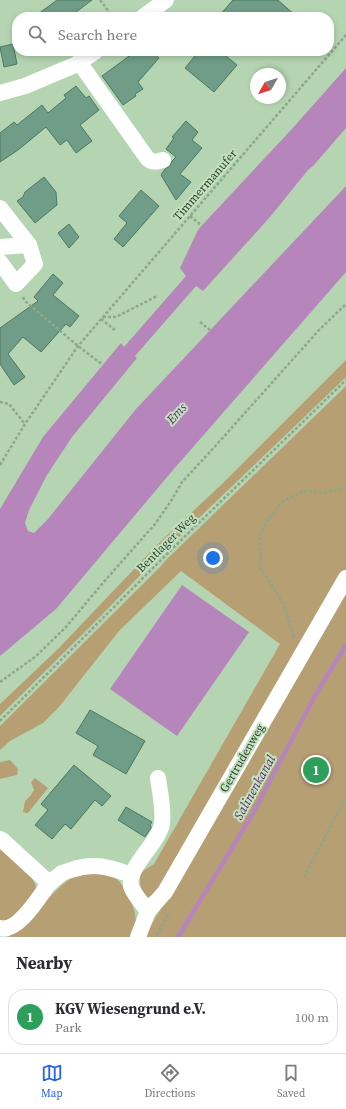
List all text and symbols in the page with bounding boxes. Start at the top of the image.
search box [12,12,334,56]
icon: search [26,23,48,45]
text: Search here [58,24,137,45]
north arrow [250,68,286,104]
street label: Timmermanufer [169,146,241,224]
water label: Ems [162,399,190,428]
street label: Bentlager Weg [133,510,199,576]
your location [203,548,223,568]
street label: Gertrudenweg [216,721,268,795]
water label: Salinenkanal [230,752,279,823]
pin: 1 [303,755,329,785]
text: Nearby [16,951,72,975]
text: KGV Wiesengrund e.V. [55,998,206,1019]
text: 1 [26,1009,34,1026]
text: 100 m [295,1009,329,1026]
text: Park [55,1019,82,1036]
tab: Map [41,1062,63,1101]
tab: Directions [144,1062,195,1101]
tab: Saved [277,1062,305,1101]

